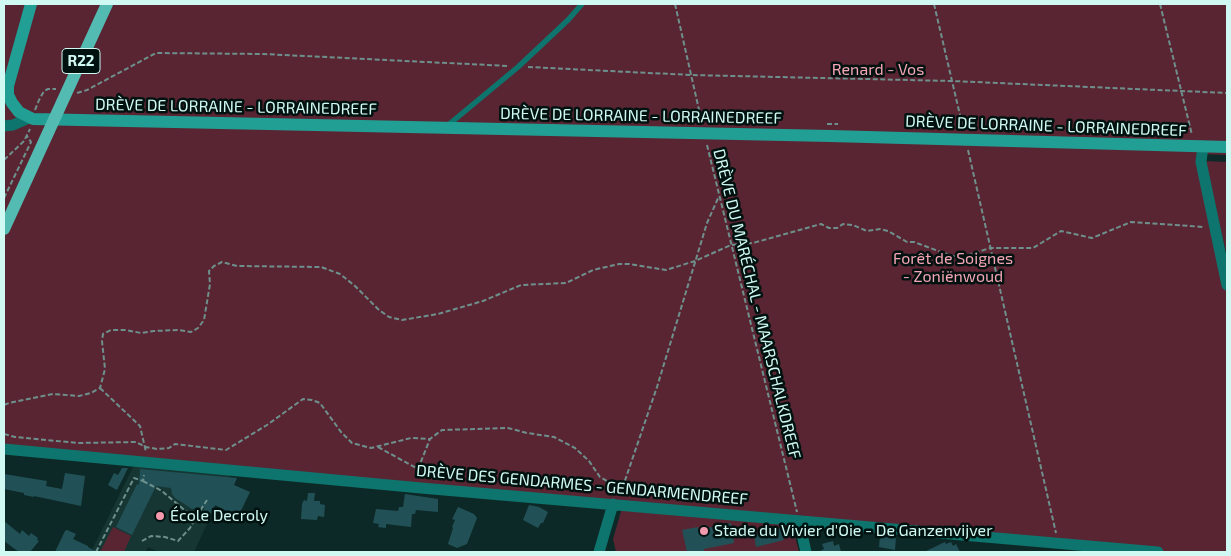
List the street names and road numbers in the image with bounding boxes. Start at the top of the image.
road number: R22 [62,48,100,74]
street label: DRÈVE DE LORRAINE - LORRAINEDREEF [95,95,377,119]
street label: DRÈVE DE LORRAINE - LORRAINEDREEF [500,104,782,128]
street label: DRÈVE DE LORRAINE - LORRAINEDREEF [905,111,1187,141]
street label: DRÈVE DU MARÉCHAL - MAARSCHALKDREEF [709,147,805,461]
street label: DRÈVE DES GENDARMES - GENDARMENDREEF [415,461,749,509]

